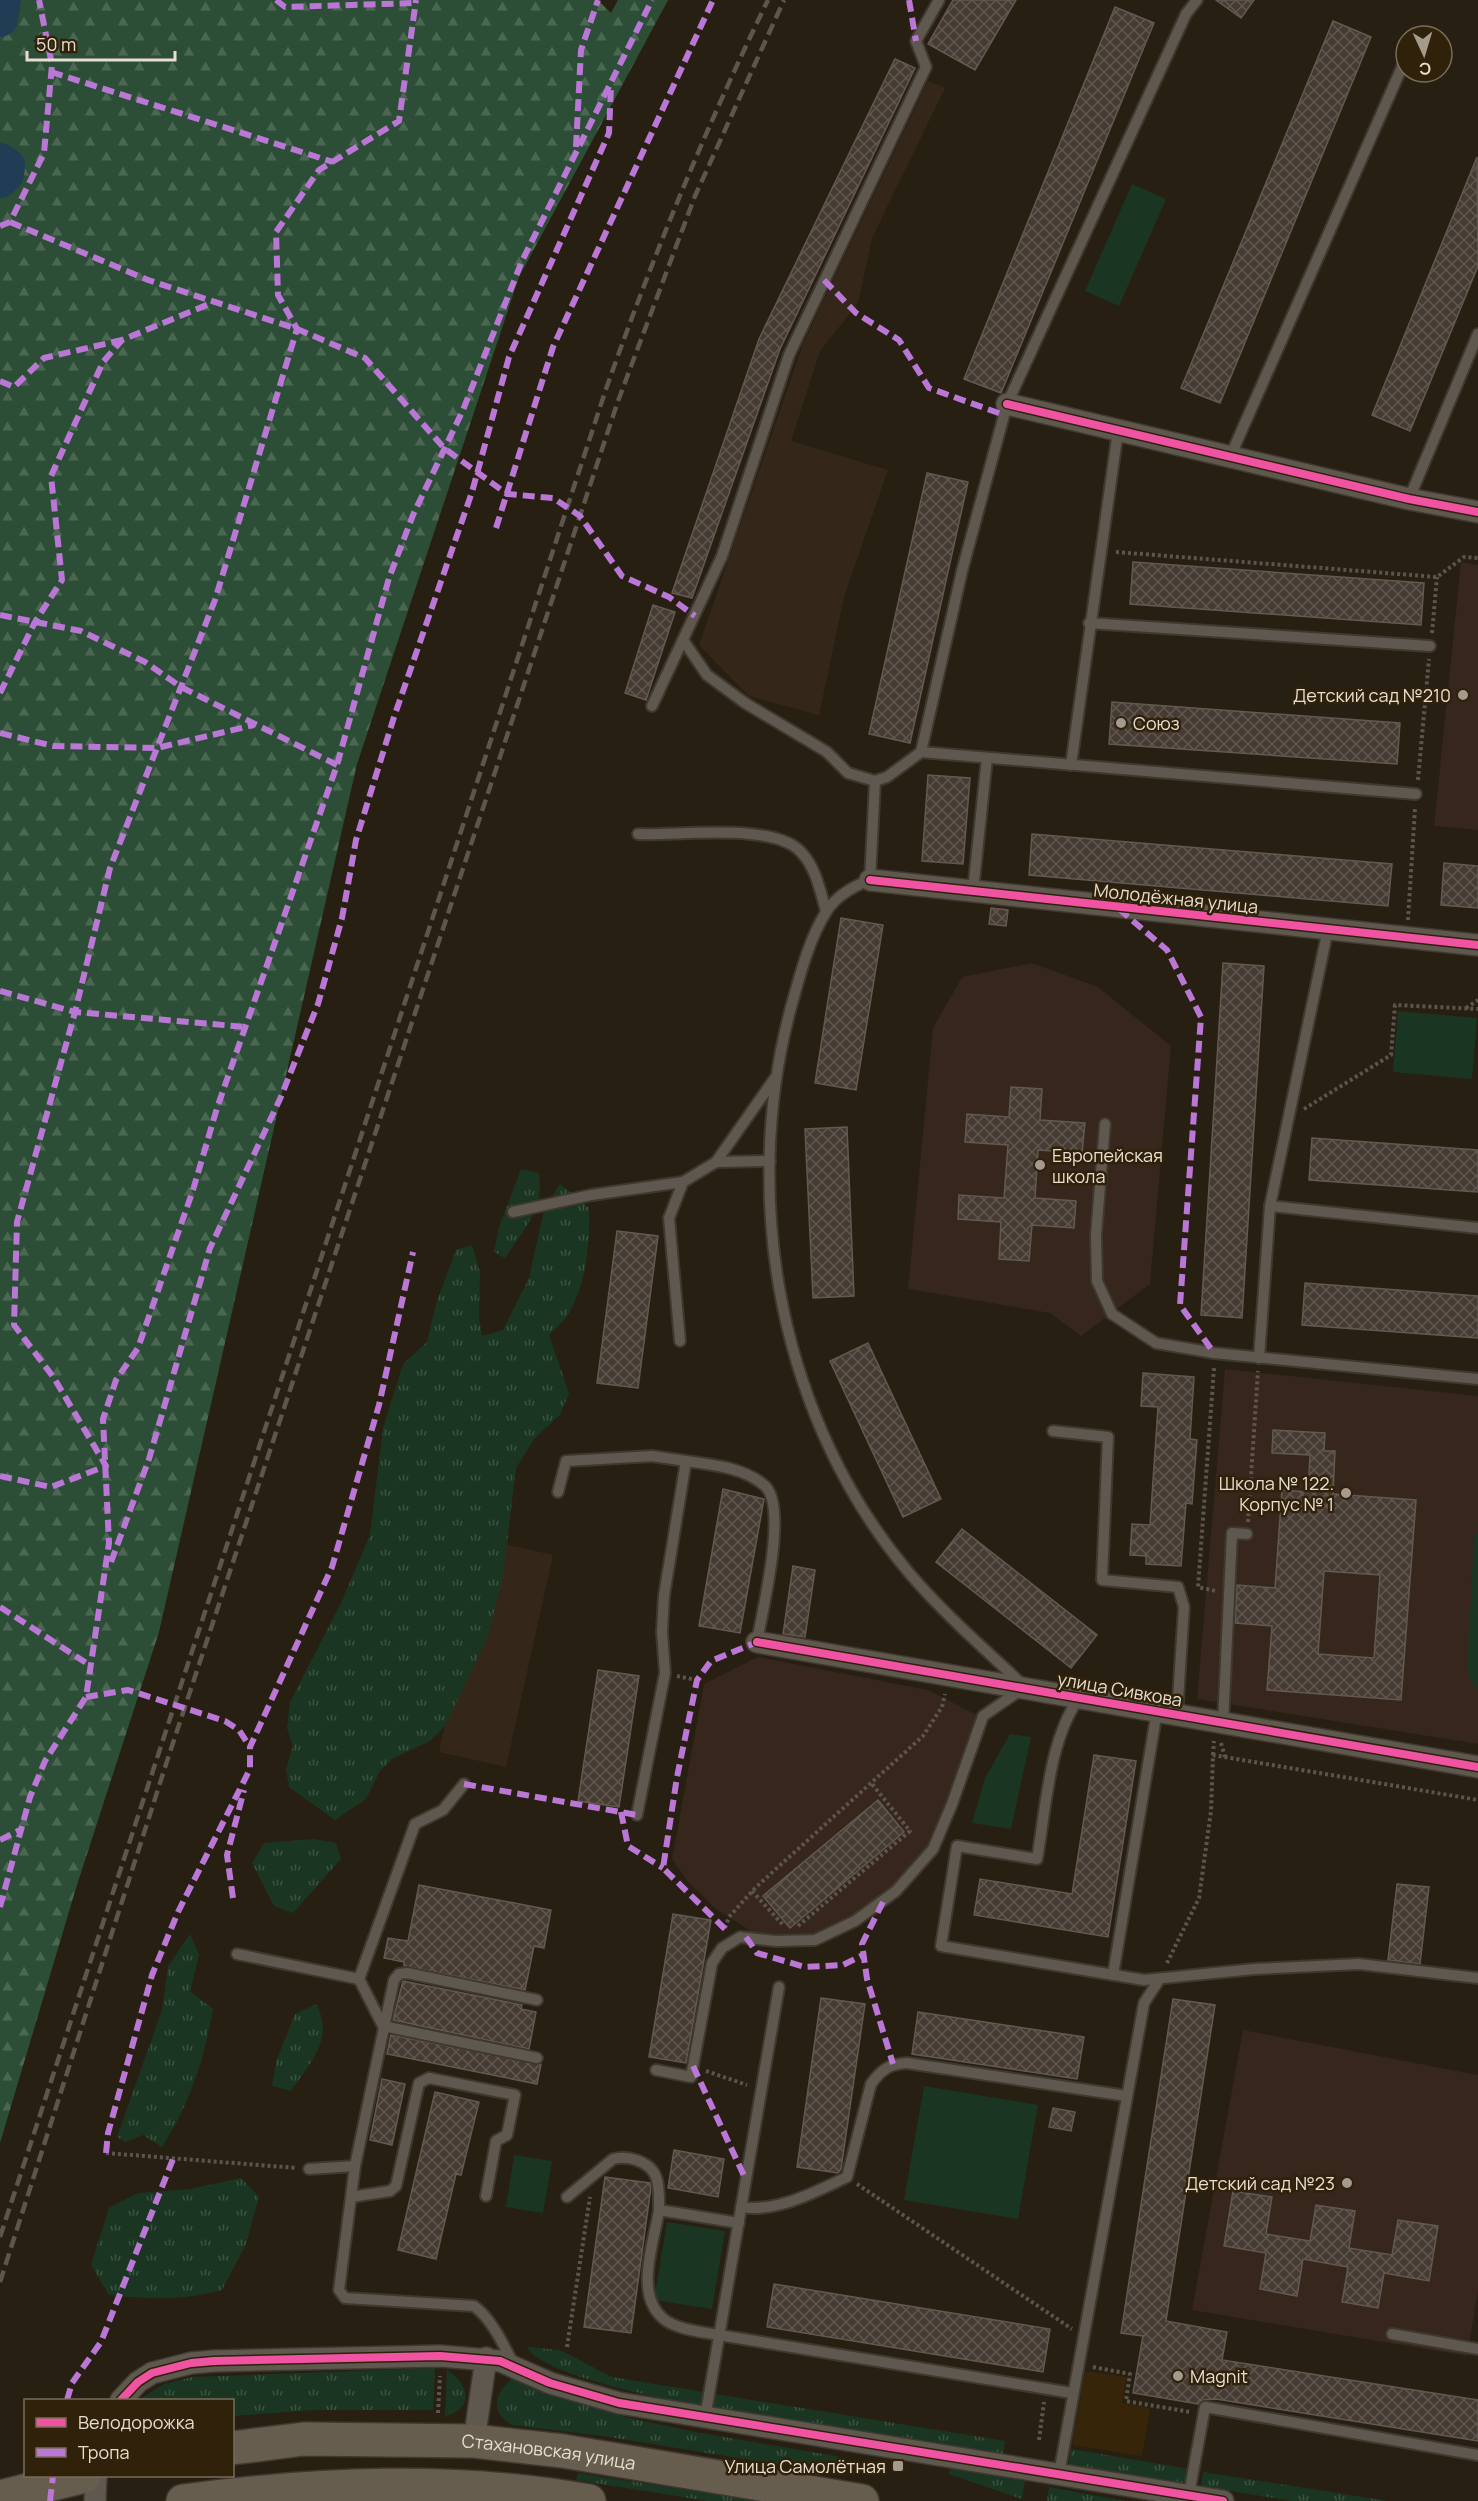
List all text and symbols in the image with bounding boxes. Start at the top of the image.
scale bar [27,24,176,62]
north arrow [1394,24,1454,84]
text: 50 m [36,32,76,56]
text: С [1418,58,1432,80]
place label: Детский сад №210 [1293,683,1451,707]
marker: Детский сад №210 [1456,688,1470,702]
place label: Союз [1133,711,1180,735]
marker: Союз [1114,716,1128,730]
street label: Молодёжная улица [1093,877,1259,919]
place label: Европейская школа [1052,1143,1163,1188]
marker: Европейская школа [1033,1158,1047,1172]
place label: Школа № 122. Корпус № 1 [1219,1471,1334,1516]
marker: Школа № 122. Корпус № 1 [1339,1486,1353,1500]
street label: улица Сивкова [1056,1666,1184,1712]
place label: Детский сад №23 [1185,2171,1335,2195]
marker: Детский сад №23 [1340,2176,1354,2190]
place label: Magnit [1190,2364,1248,2388]
marker: Magnit [1171,2369,1185,2383]
legend [24,2399,234,2477]
text: Велодорожка [78,2410,195,2434]
street label: Стахановская улица [462,2429,637,2475]
text: Тропа [78,2440,129,2464]
place label: Улица Самолётная [724,2454,886,2478]
marker: Улица Самолётная [891,2459,905,2473]

